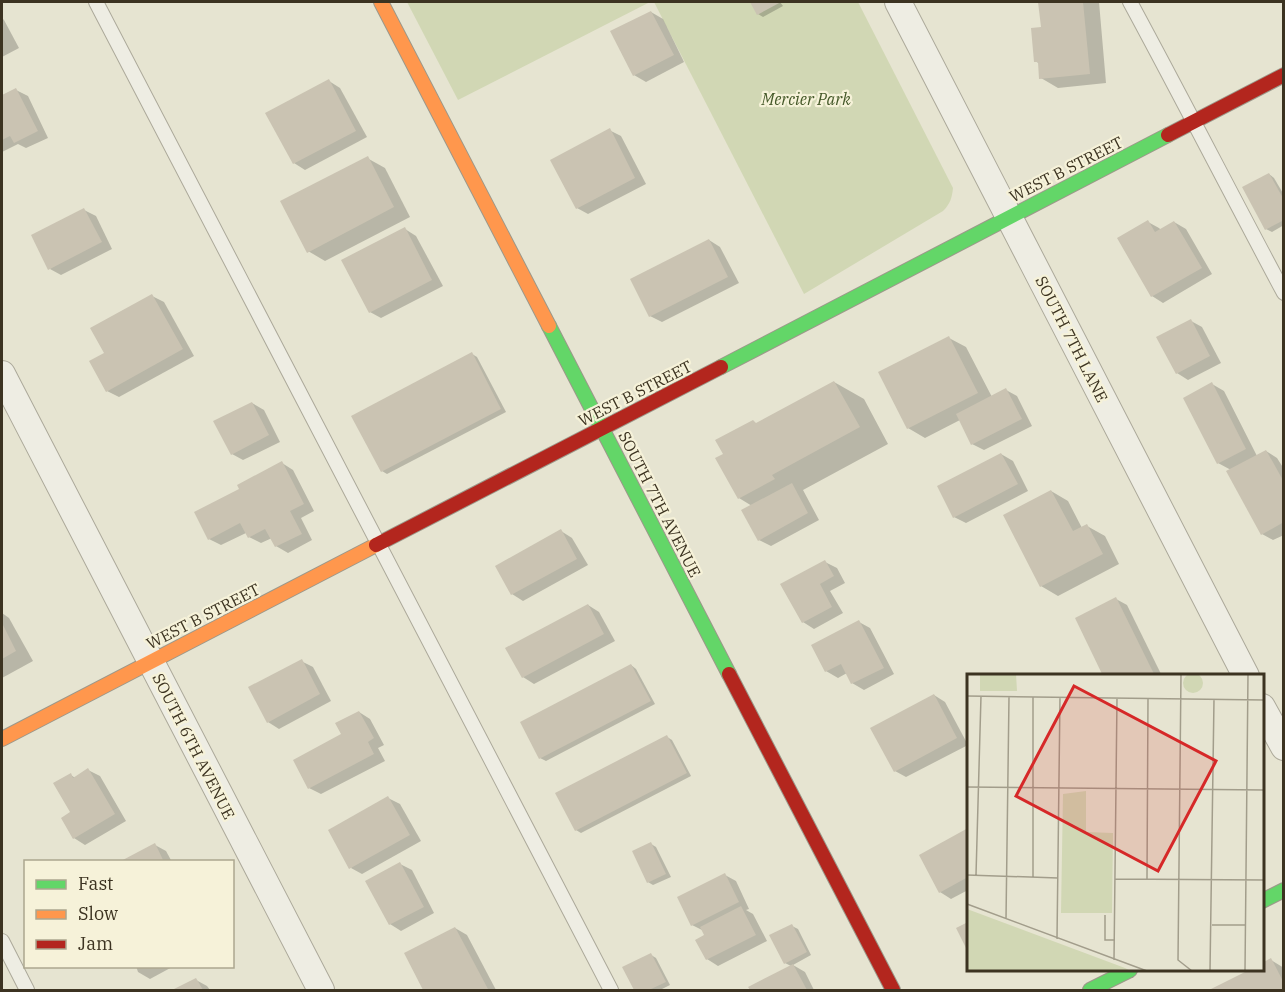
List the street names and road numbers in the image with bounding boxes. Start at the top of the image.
street label: WEST B STREET [1006,132,1126,206]
street label: SOUTH 7TH LANE [1032,273,1112,405]
street label: WEST B STREET [575,356,695,430]
street label: SOUTH 7TH AVENUE [614,428,706,580]
street label: WEST B STREET [143,579,263,653]
street label: SOUTH 6TH AVENUE [148,670,240,822]

